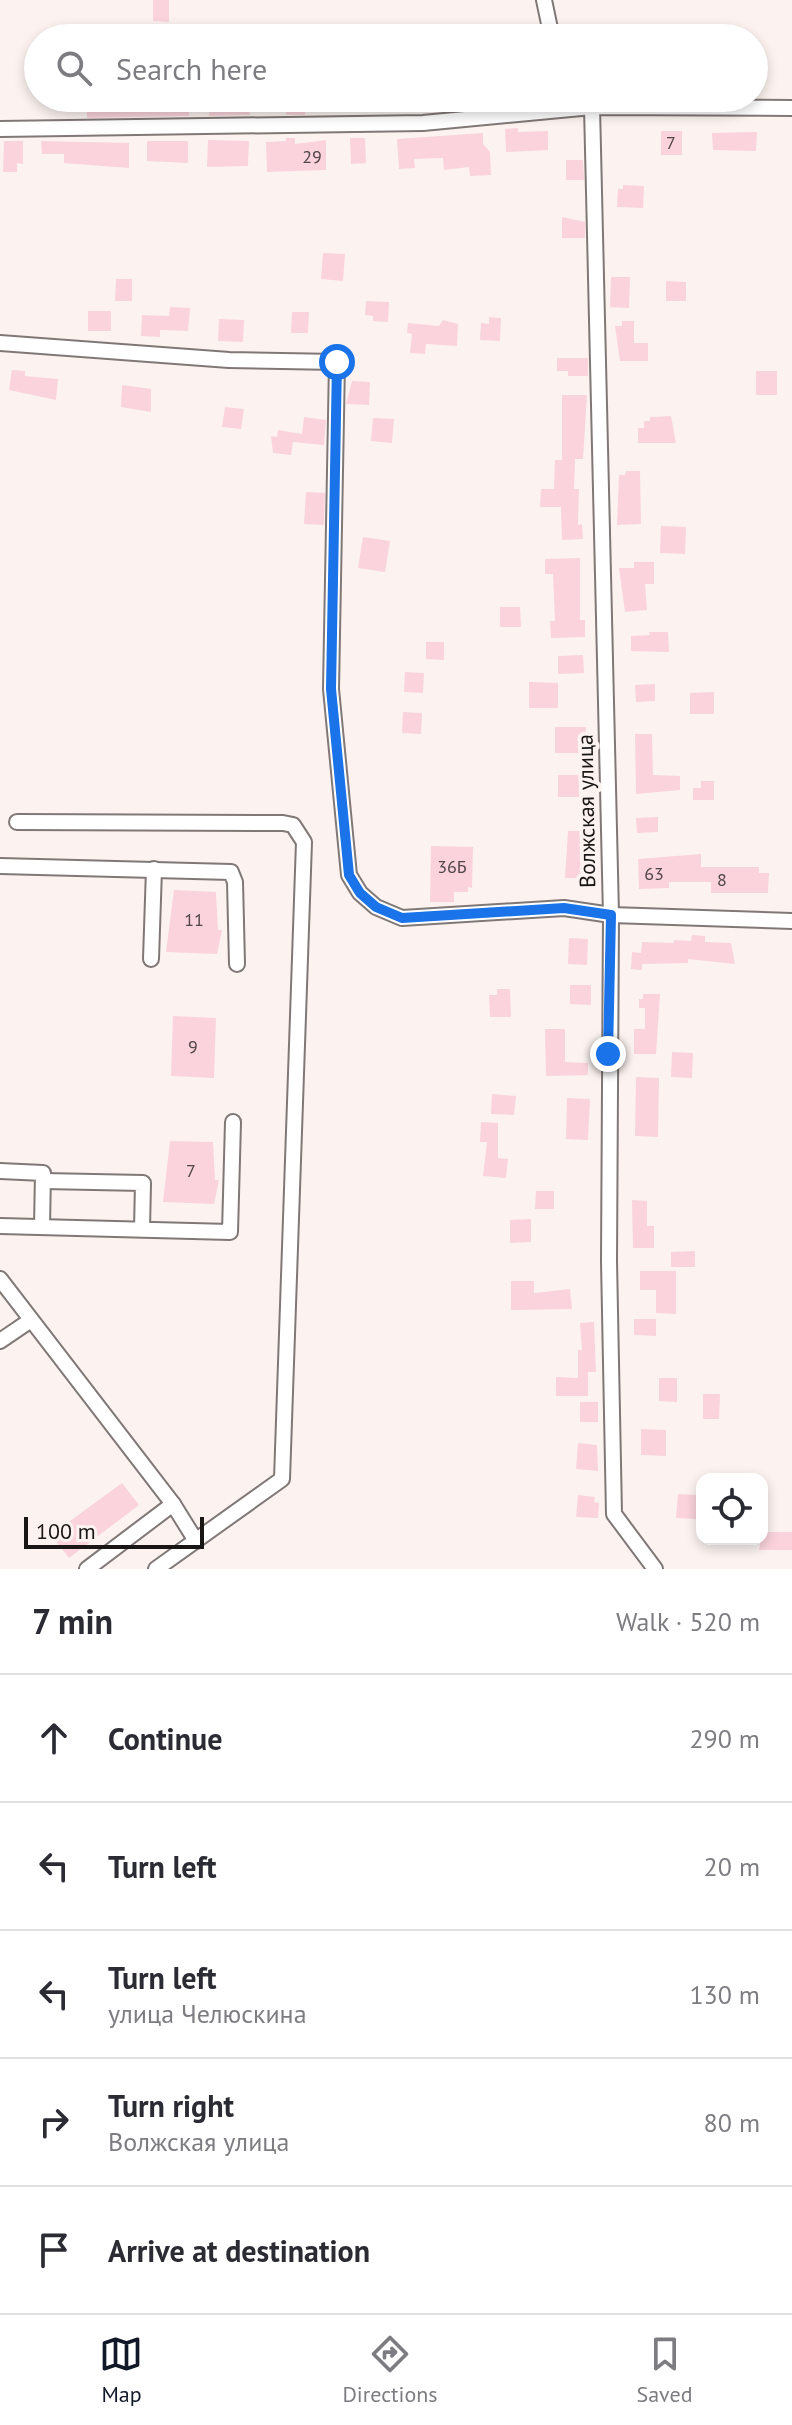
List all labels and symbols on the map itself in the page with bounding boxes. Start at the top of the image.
house number: 7 [666,131,676,154]
house number: 29 [302,145,322,168]
route start [319,344,355,380]
street label: Волжская улица [571,734,601,888]
house number: 36Б [437,855,467,878]
house number: 63 [644,862,664,885]
house number: 8 [717,868,727,891]
house number: 11 [184,908,204,931]
house number: 9 [188,1035,198,1058]
route end [590,1036,626,1072]
house number: 7 [186,1159,196,1182]
scale bar [24,1513,204,1549]

